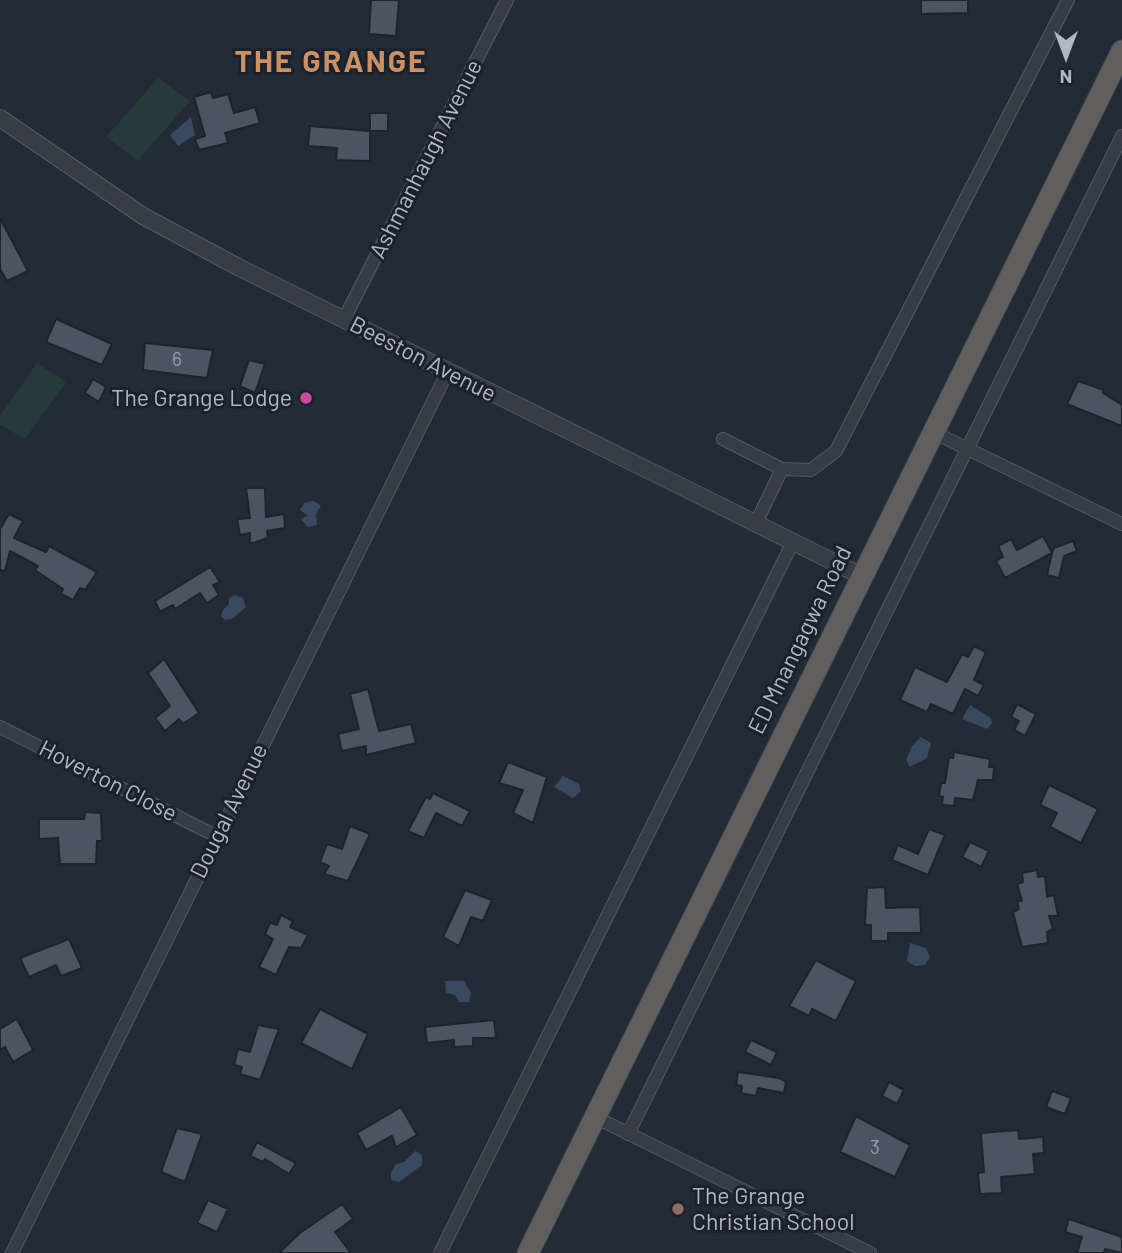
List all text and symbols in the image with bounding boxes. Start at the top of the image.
north arrow [1031,21,1101,91]
district label: THE GRANGE [236,44,426,80]
street label: Ashmanhaugh Avenue [364,55,488,263]
text: N [1060,66,1072,89]
street label: Beeston Avenue [345,310,501,408]
house number: 6 [172,349,182,371]
place label: The Grange Lodge [111,384,292,412]
marker: The Grange Lodge [298,390,314,406]
street label: ED Mnangagwa Road [743,542,857,738]
street label: Hoverton Close [34,734,182,828]
street label: Dougal Avenue [185,739,273,883]
house number: 3 [870,1137,880,1159]
place label: The Grange Christian School [692,1182,855,1236]
marker: The Grange Christian School [670,1201,686,1217]

